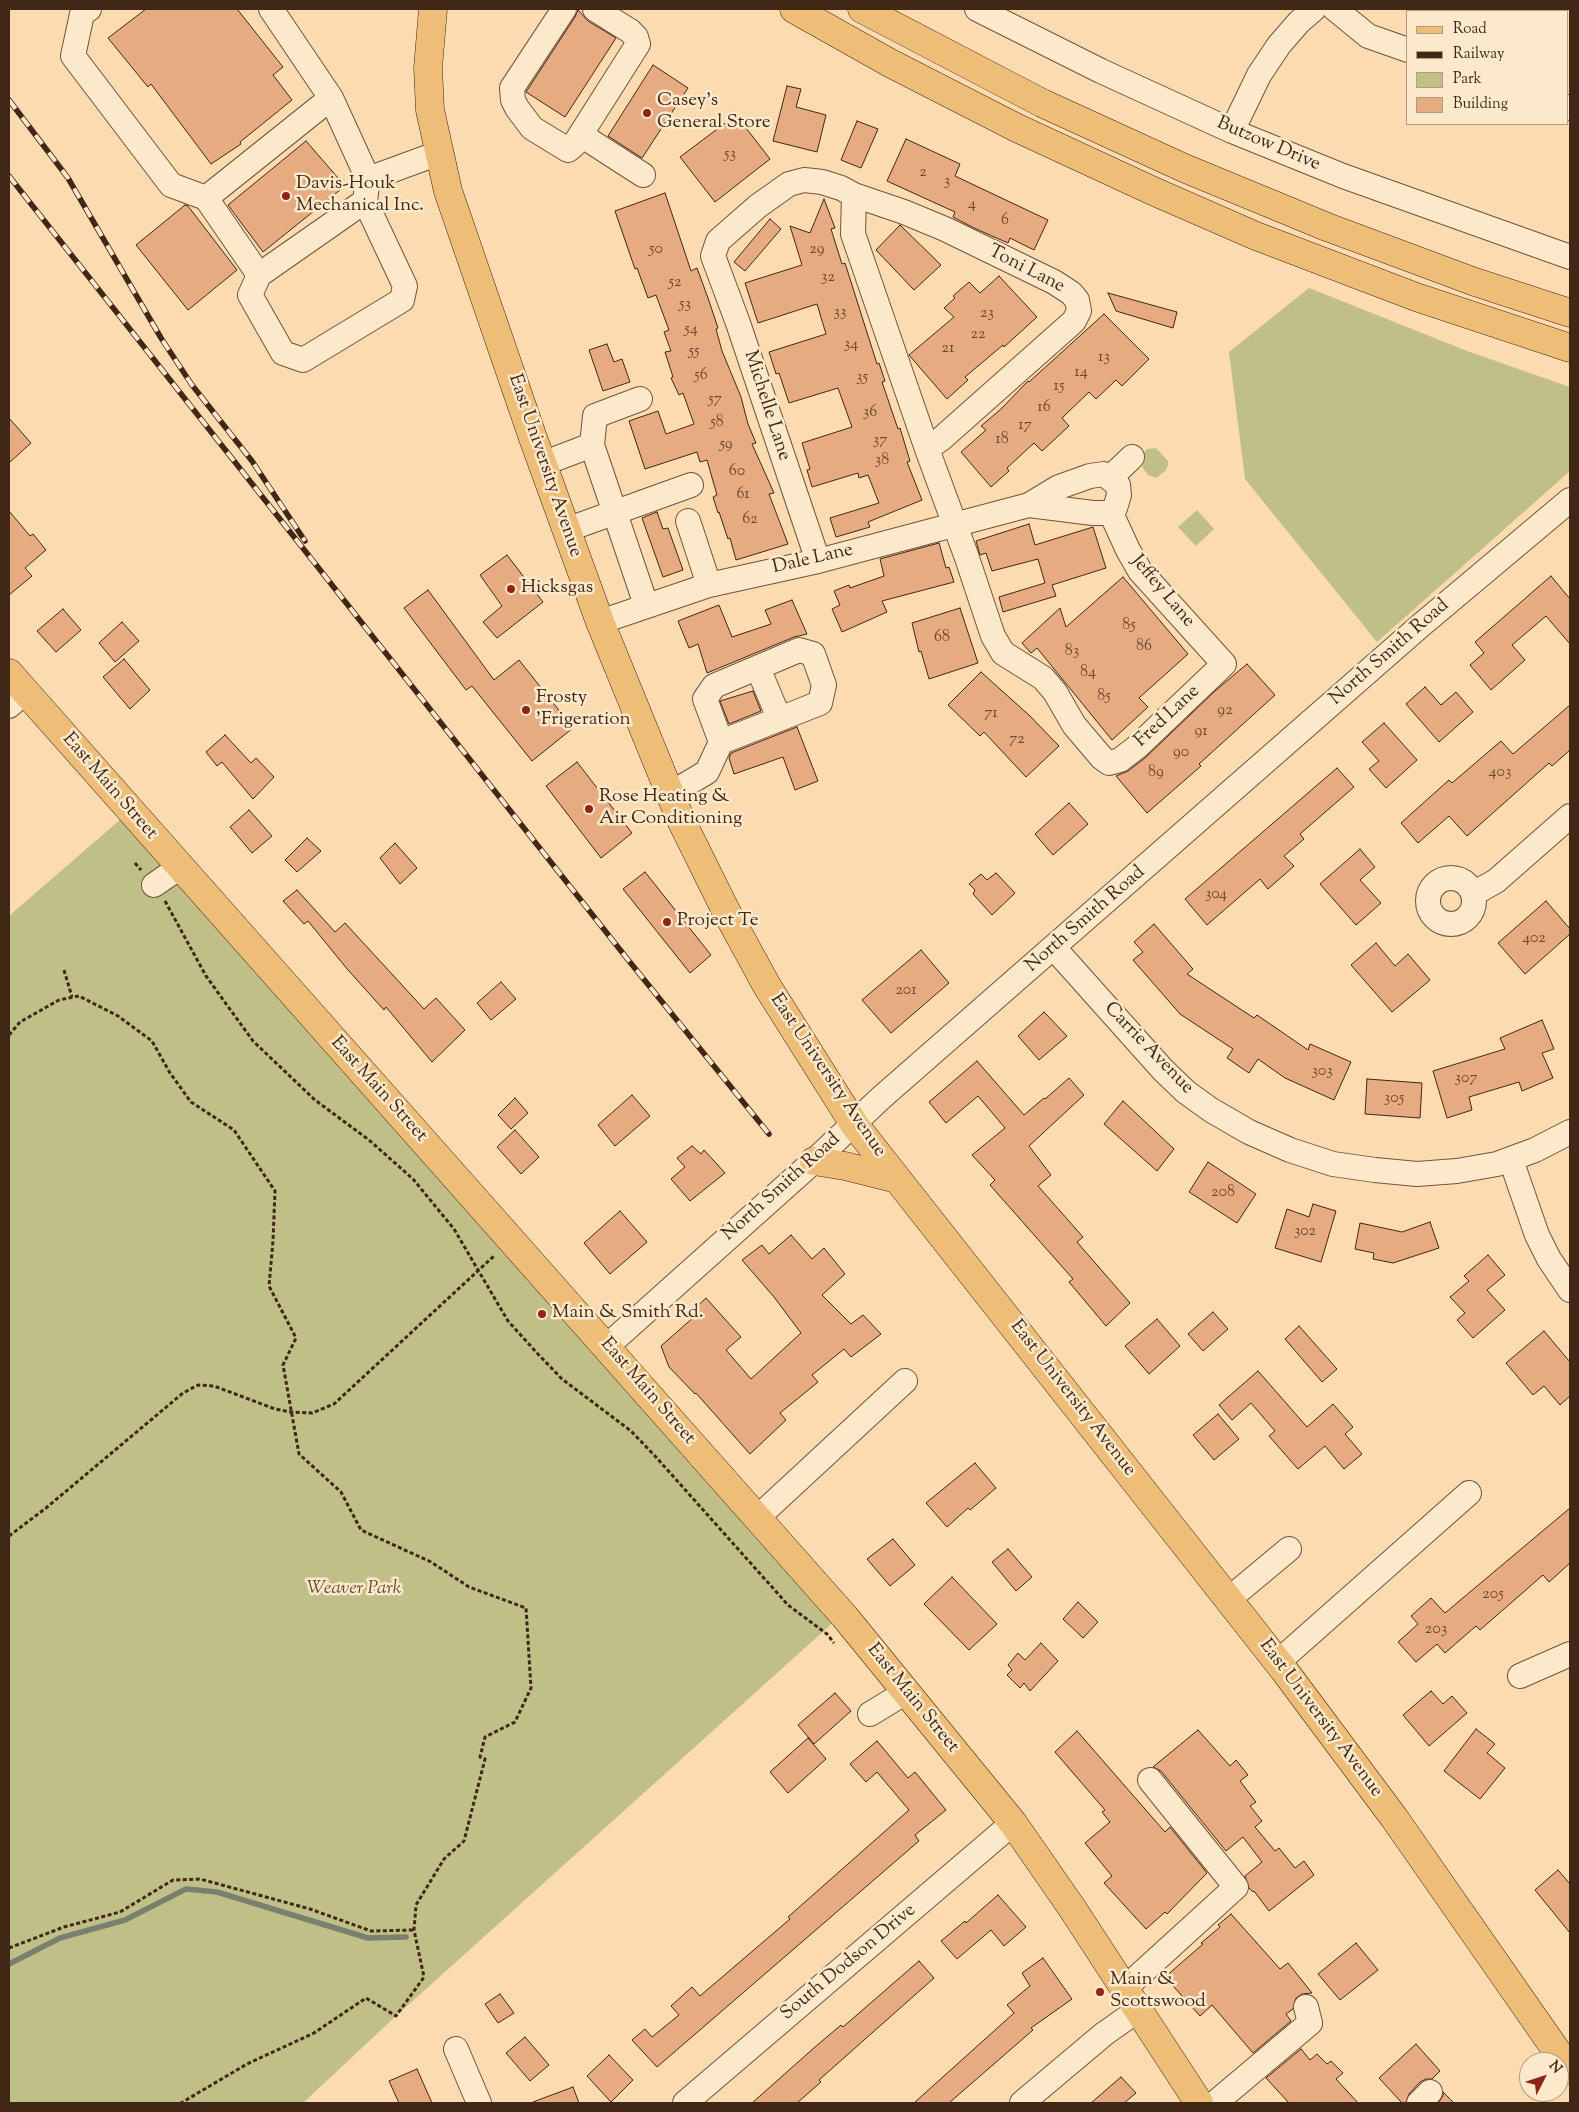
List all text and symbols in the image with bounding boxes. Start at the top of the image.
legend [1406,10,1569,125]
text: Road [1453,19,1487,40]
text: Railway [1453,44,1504,65]
text: Park [1453,69,1482,90]
place label: Casey's General Store [657,91,771,135]
text: Building [1453,94,1508,115]
marker: Casey's General Store [641,107,653,119]
street label: Butzow Drive [1213,113,1323,177]
house number: 53 [724,145,736,165]
house number: 2 [919,163,927,183]
house number: 3 [944,172,950,192]
place label: Davis-Houk Mechanical Inc. [296,174,424,218]
marker: Davis-Houk Mechanical Inc. [280,190,292,202]
house number: 4 [968,195,976,215]
house number: 6 [1001,211,1009,231]
house number: 50 [649,240,663,260]
house number: 29 [809,240,825,260]
street label: Toni Lane [984,241,1068,299]
house number: 32 [821,268,835,288]
house number: 52 [669,273,681,293]
house number: 53 [679,295,691,315]
house number: 33 [834,303,846,323]
house number: 23 [980,304,994,324]
house number: 54 [684,320,698,340]
house number: 22 [971,325,985,345]
house number: 34 [844,335,858,355]
house number: 21 [942,339,954,359]
house number: 55 [688,342,700,362]
street label: Michelle Lane [737,348,795,464]
house number: 13 [1098,348,1110,368]
house number: 14 [1074,363,1088,383]
house number: 56 [694,366,708,386]
house number: 35 [856,368,868,388]
street label: East University Avenue [502,372,586,560]
house number: 15 [1054,377,1064,397]
house number: 57 [708,390,722,410]
house number: 16 [1037,398,1051,418]
house number: 36 [863,403,877,423]
house number: 58 [710,413,724,433]
house number: 17 [1018,416,1032,436]
house number: 18 [995,430,1009,450]
house number: 37 [873,431,887,451]
house number: 59 [719,435,733,455]
house number: 38 [875,451,889,471]
house number: 60 [729,462,745,482]
house number: 61 [736,485,750,505]
house number: 62 [742,510,758,530]
street label: Dale Lane [771,540,855,580]
street label: Jeffey Lane [1125,551,1199,633]
place label: Hicksgas [521,578,593,600]
marker: Hicksgas [505,583,517,595]
street label: North Smith Road [1326,595,1454,711]
house number: 85 [1122,616,1136,636]
house number: 68 [934,628,950,648]
house number: 86 [1136,637,1152,657]
house number: 83 [1065,642,1079,662]
house number: 84 [1080,663,1096,683]
street label: Fred Lane [1131,681,1205,753]
house number: 85 [1097,687,1111,707]
place label: Frosty 'Frigeration [536,688,631,732]
house number: 92 [1217,701,1233,721]
marker: Frosty 'Frigeration [520,704,532,716]
house number: 71 [984,704,998,724]
house number: 91 [1194,722,1208,742]
street label: East Main Street [56,729,162,845]
house number: 72 [1009,730,1025,750]
house number: 90 [1173,743,1189,763]
house number: 89 [1148,763,1164,783]
house number: 403 [1489,763,1511,783]
place label: Rose Heating & Air Conditioning [599,787,742,831]
marker: Rose Heating & Air Conditioning [583,803,595,815]
street label: North Smith Road [1022,862,1150,978]
house number: 304 [1205,885,1227,905]
place label: Project Te [677,911,759,933]
marker: Project Te [661,916,673,928]
house number: 402 [1522,929,1546,949]
house number: 201 [895,981,917,1001]
street label: East University Avenue [764,990,890,1162]
street label: Carrie Avenue [1098,998,1198,1100]
street label: East Main Street [325,1033,431,1147]
house number: 303 [1311,1062,1333,1082]
house number: 307 [1455,1069,1477,1089]
house number: 305 [1384,1089,1404,1109]
street label: North Smith Road [718,1129,846,1247]
house number: 208 [1211,1183,1235,1203]
house number: 302 [1294,1222,1316,1242]
place label: Main & Smith Rd. [552,1303,704,1325]
marker: Main & Smith Rd. [536,1308,548,1320]
street label: East University Avenue [1004,1316,1140,1482]
street label: East Main Street [594,1334,700,1450]
park label: Weaver Park [307,1579,401,1601]
house number: 205 [1482,1585,1504,1605]
house number: 203 [1425,1620,1447,1640]
street label: East University Avenue [1253,1636,1387,1802]
street label: East Main Street [861,1640,963,1758]
street label: South Dodson Drive [777,1900,921,2026]
place label: Main & Scottswood [1110,1970,1206,2014]
marker: Main & Scottswood [1094,1986,1106,1998]
north arrow [1519,2052,1569,2102]
text: N [1543,2057,1566,2079]

